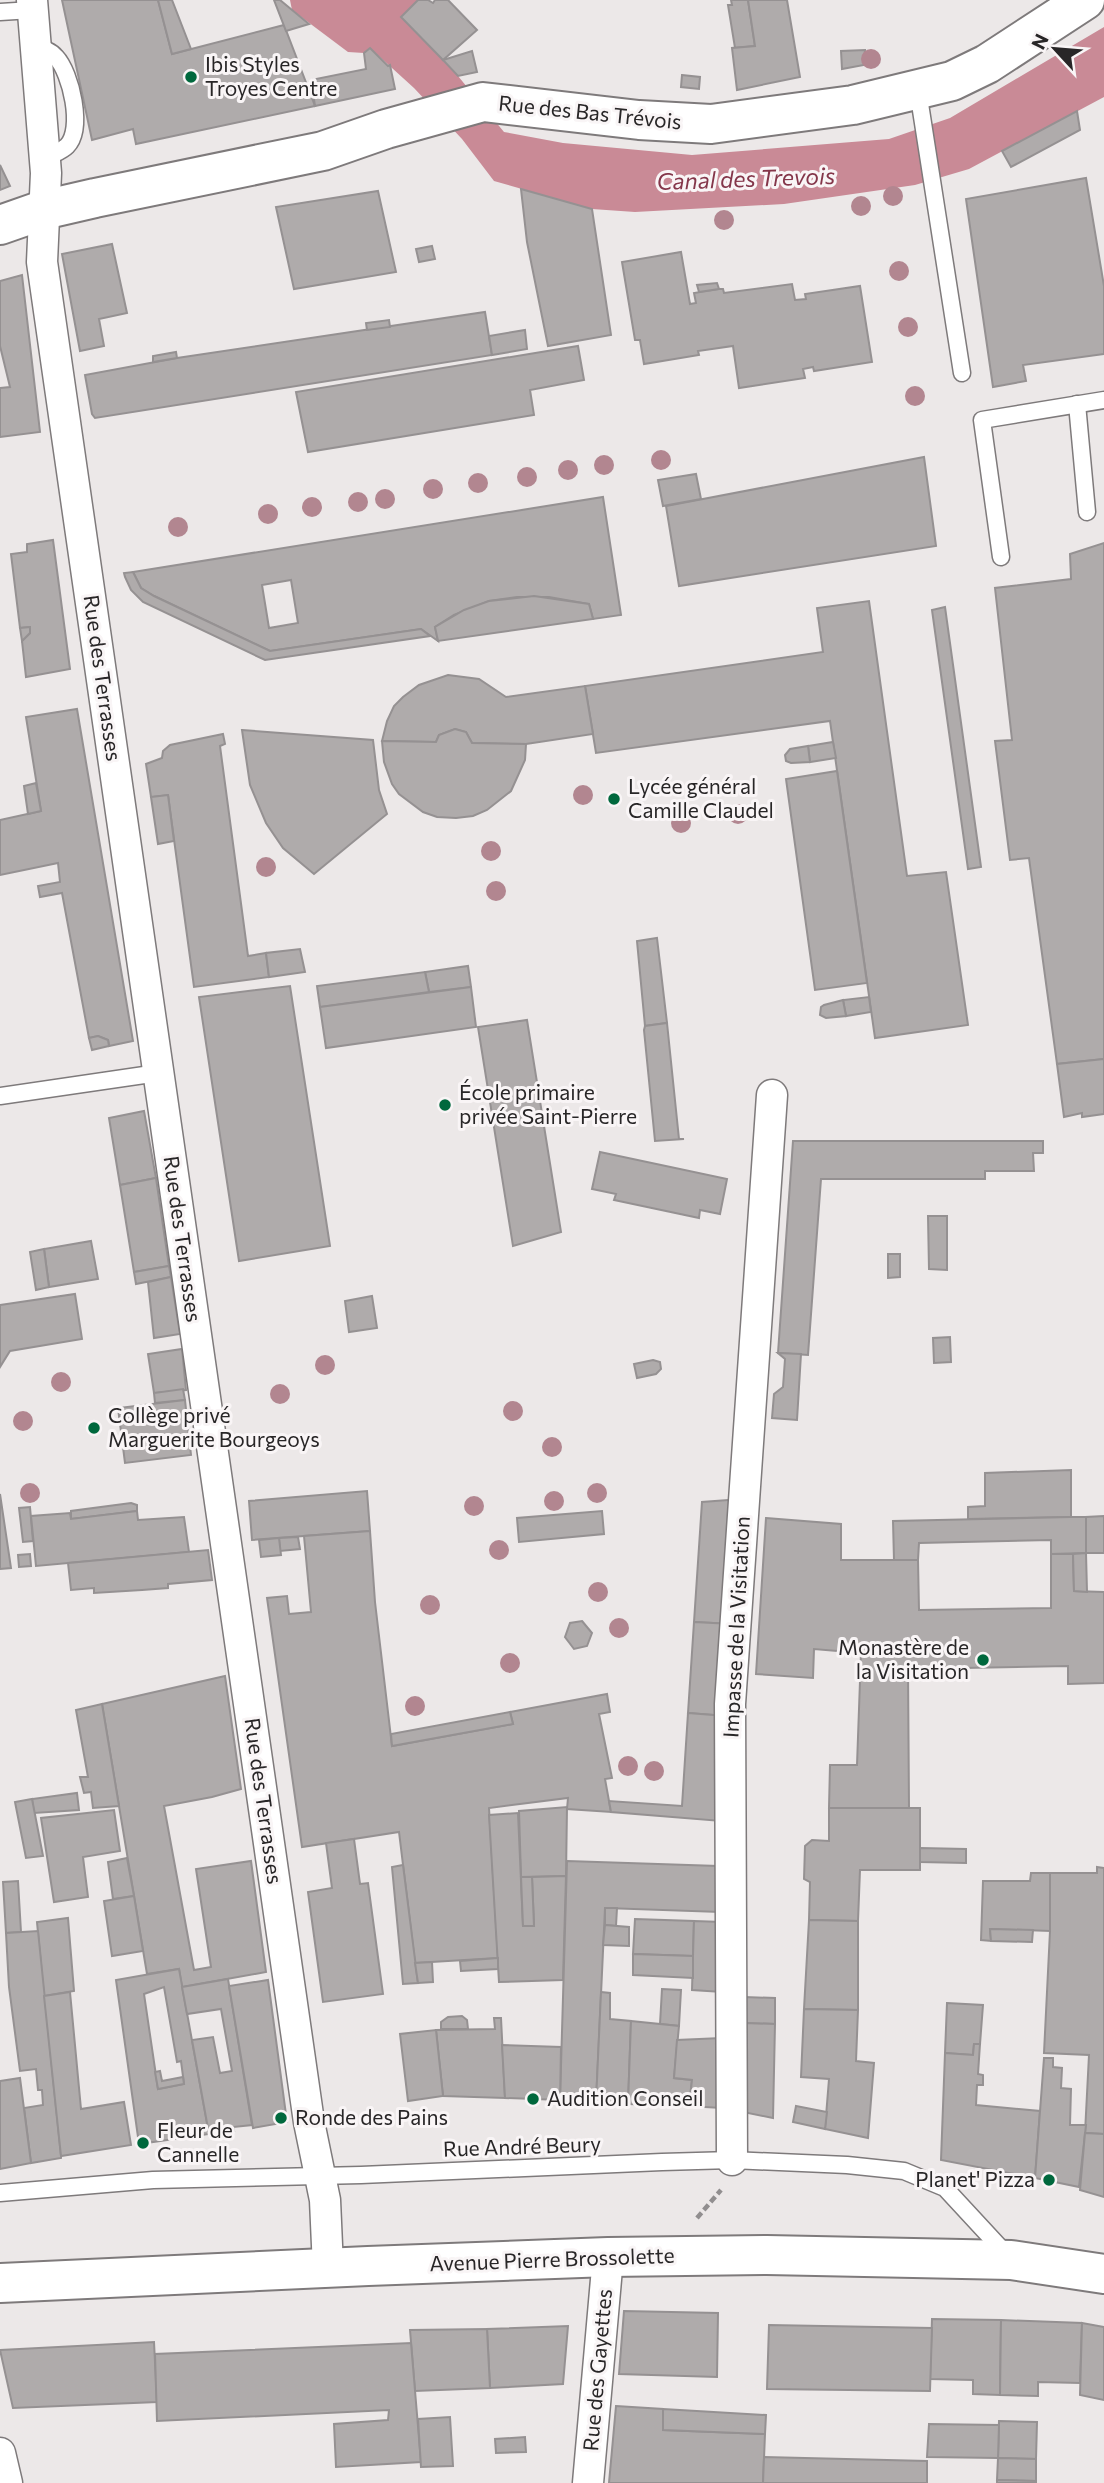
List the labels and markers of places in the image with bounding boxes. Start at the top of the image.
place label: Ibis Styles Troyes Centre [205,51,337,100]
marker: Ibis Styles Troyes Centre [183,69,199,85]
place label: Lycée général Camille Claudel [628,773,774,822]
marker: Lycée général Camille Claudel [606,791,622,807]
place label: École primaire privée Saint-Pierre [459,1079,637,1128]
marker: École primaire privée Saint-Pierre [437,1097,453,1113]
place label: Collège privé Marguerite Bourgeoys [108,1402,320,1451]
marker: Collège privé Marguerite Bourgeoys [86,1420,102,1436]
place label: Monastère de la Visitation [838,1634,969,1683]
marker: Monastère de la Visitation [975,1652,991,1668]
place label: Audition Conseil [547,2085,703,2110]
marker: Audition Conseil [525,2091,541,2107]
place label: Ronde des Pains [295,2104,448,2129]
marker: Ronde des Pains [273,2110,289,2126]
place label: Fleur de Cannelle [157,2117,239,2166]
marker: Fleur de Cannelle [135,2135,151,2151]
place label: Planet' Pizza [915,2166,1035,2191]
marker: Planet' Pizza [1041,2172,1057,2188]

